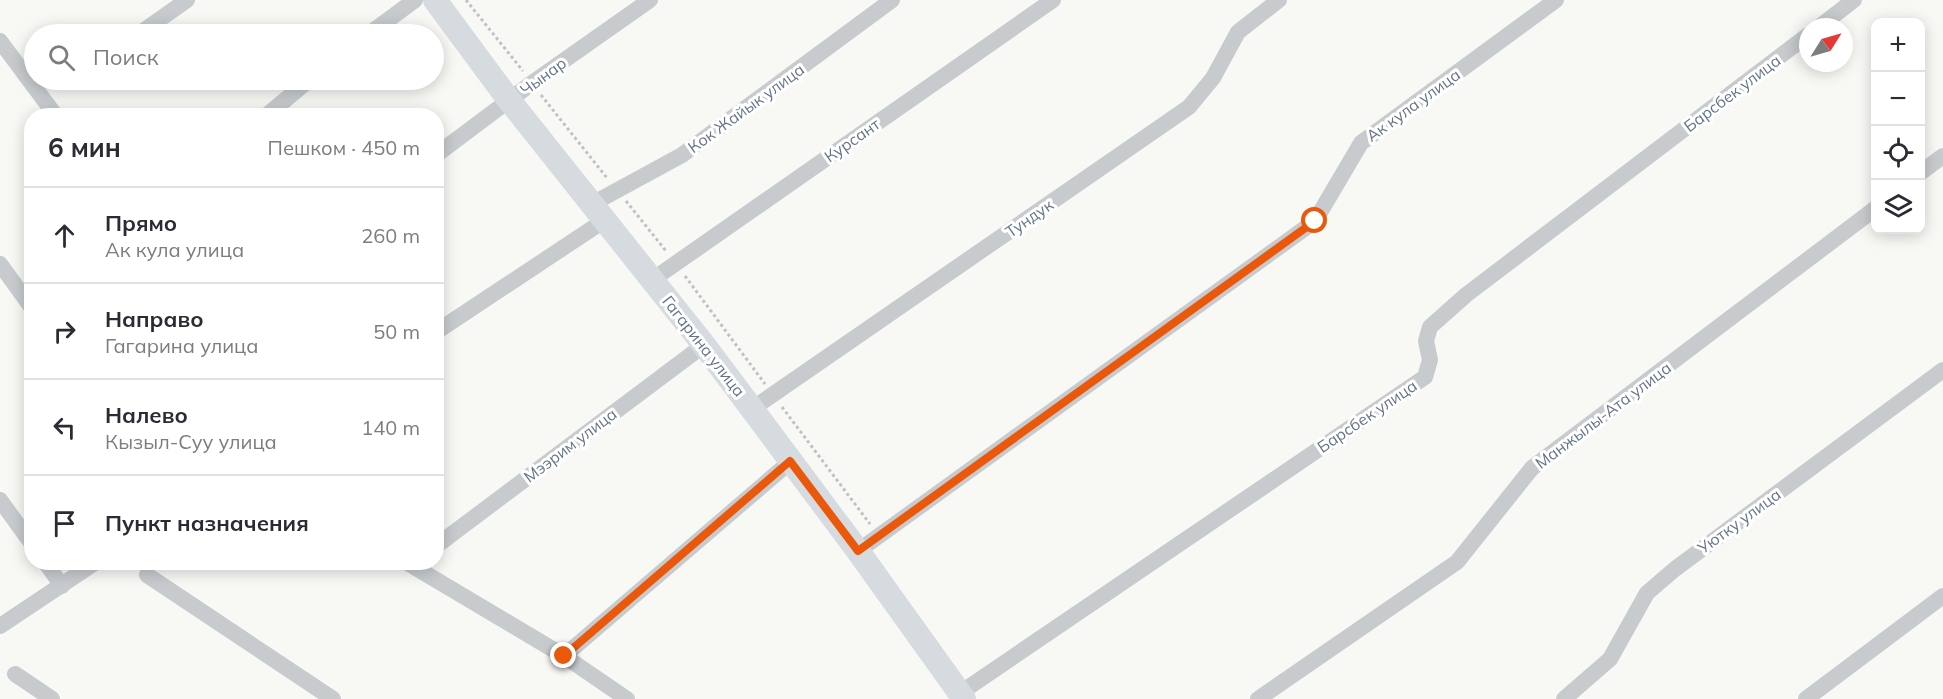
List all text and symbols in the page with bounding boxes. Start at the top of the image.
north arrow [1799,18,1853,72]
map controls [1871,18,1925,234]
button: + [1871,18,1925,72]
search box [24,24,444,90]
icon: search [45,41,78,74]
text: Поиск [93,43,159,71]
street label: Барсбек улица [1680,50,1784,136]
street label: Чынар [516,53,570,99]
street label: Кок Жайык улица [684,59,808,157]
street label: Ак кула улица [1362,64,1464,146]
button: − [1871,72,1925,126]
street label: Курсант [820,113,884,166]
button: locate [1871,126,1925,180]
text: 6 мин [48,131,121,164]
text: Пешком · 450 m [268,135,420,160]
button: layers [1871,180,1925,234]
street label: Тундук [1001,194,1057,242]
route start [1301,207,1327,233]
text: Прямо [105,209,177,237]
icon: ahead [48,219,81,252]
text: 260 m [361,223,420,248]
text: Ак кула улица [105,237,244,262]
street label: Гагарина улица [658,291,750,401]
text: Направо [105,305,203,333]
icon: right [48,315,81,348]
text: 50 m [373,319,420,344]
text: Гагарина улица [105,333,258,358]
street label: Манжылы-Ата улица [1531,357,1675,473]
street label: Барсбек улица [1313,375,1421,457]
text: Налево [105,401,188,429]
street label: Мээрим улица [520,404,620,486]
icon: left [48,411,81,444]
text: 140 m [361,415,420,440]
text: Кызыл-Суу улица [105,429,277,454]
street label: Уютку улица [1693,484,1784,558]
icon: arrive [48,507,81,540]
text: Пункт назначения [105,509,309,537]
route end [550,642,576,668]

